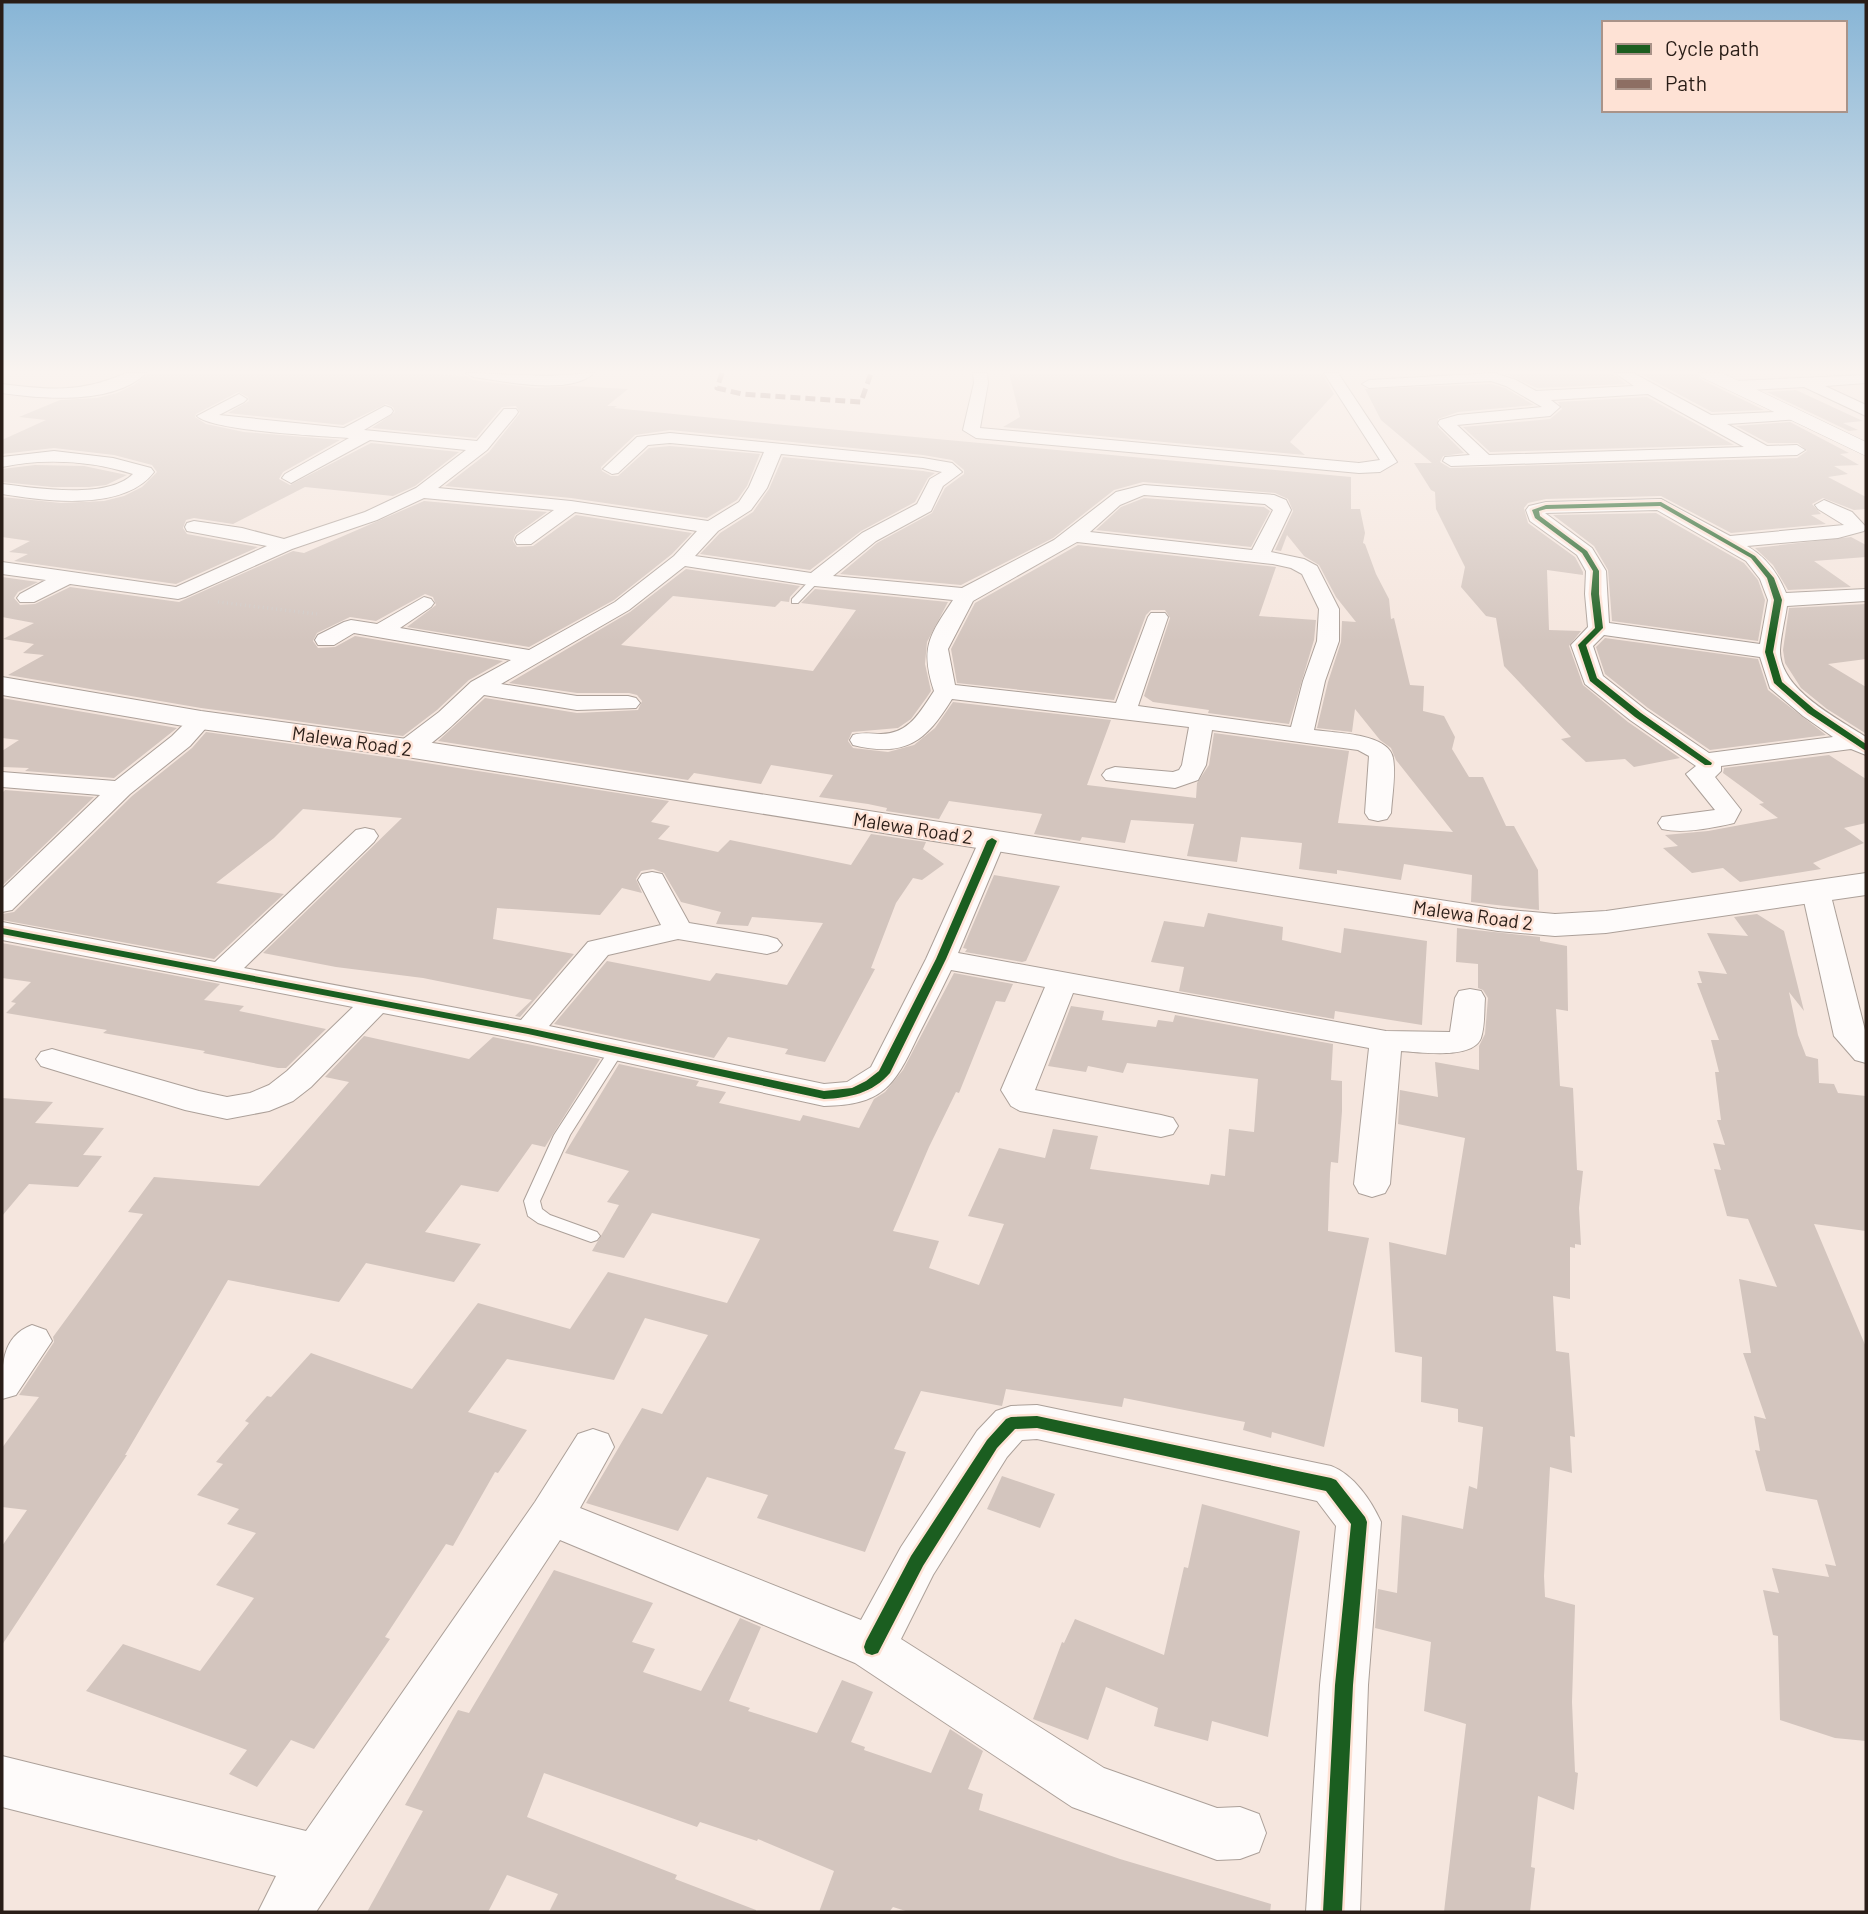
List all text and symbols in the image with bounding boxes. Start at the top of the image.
legend [1602,21,1847,112]
text: Cycle path [1665,35,1759,60]
text: Path [1665,70,1707,95]
street label: Malewa Road 2 [291,721,413,760]
street label: Malewa Road 2 [852,807,974,848]
street label: Malewa Road 2 [1412,895,1534,934]

